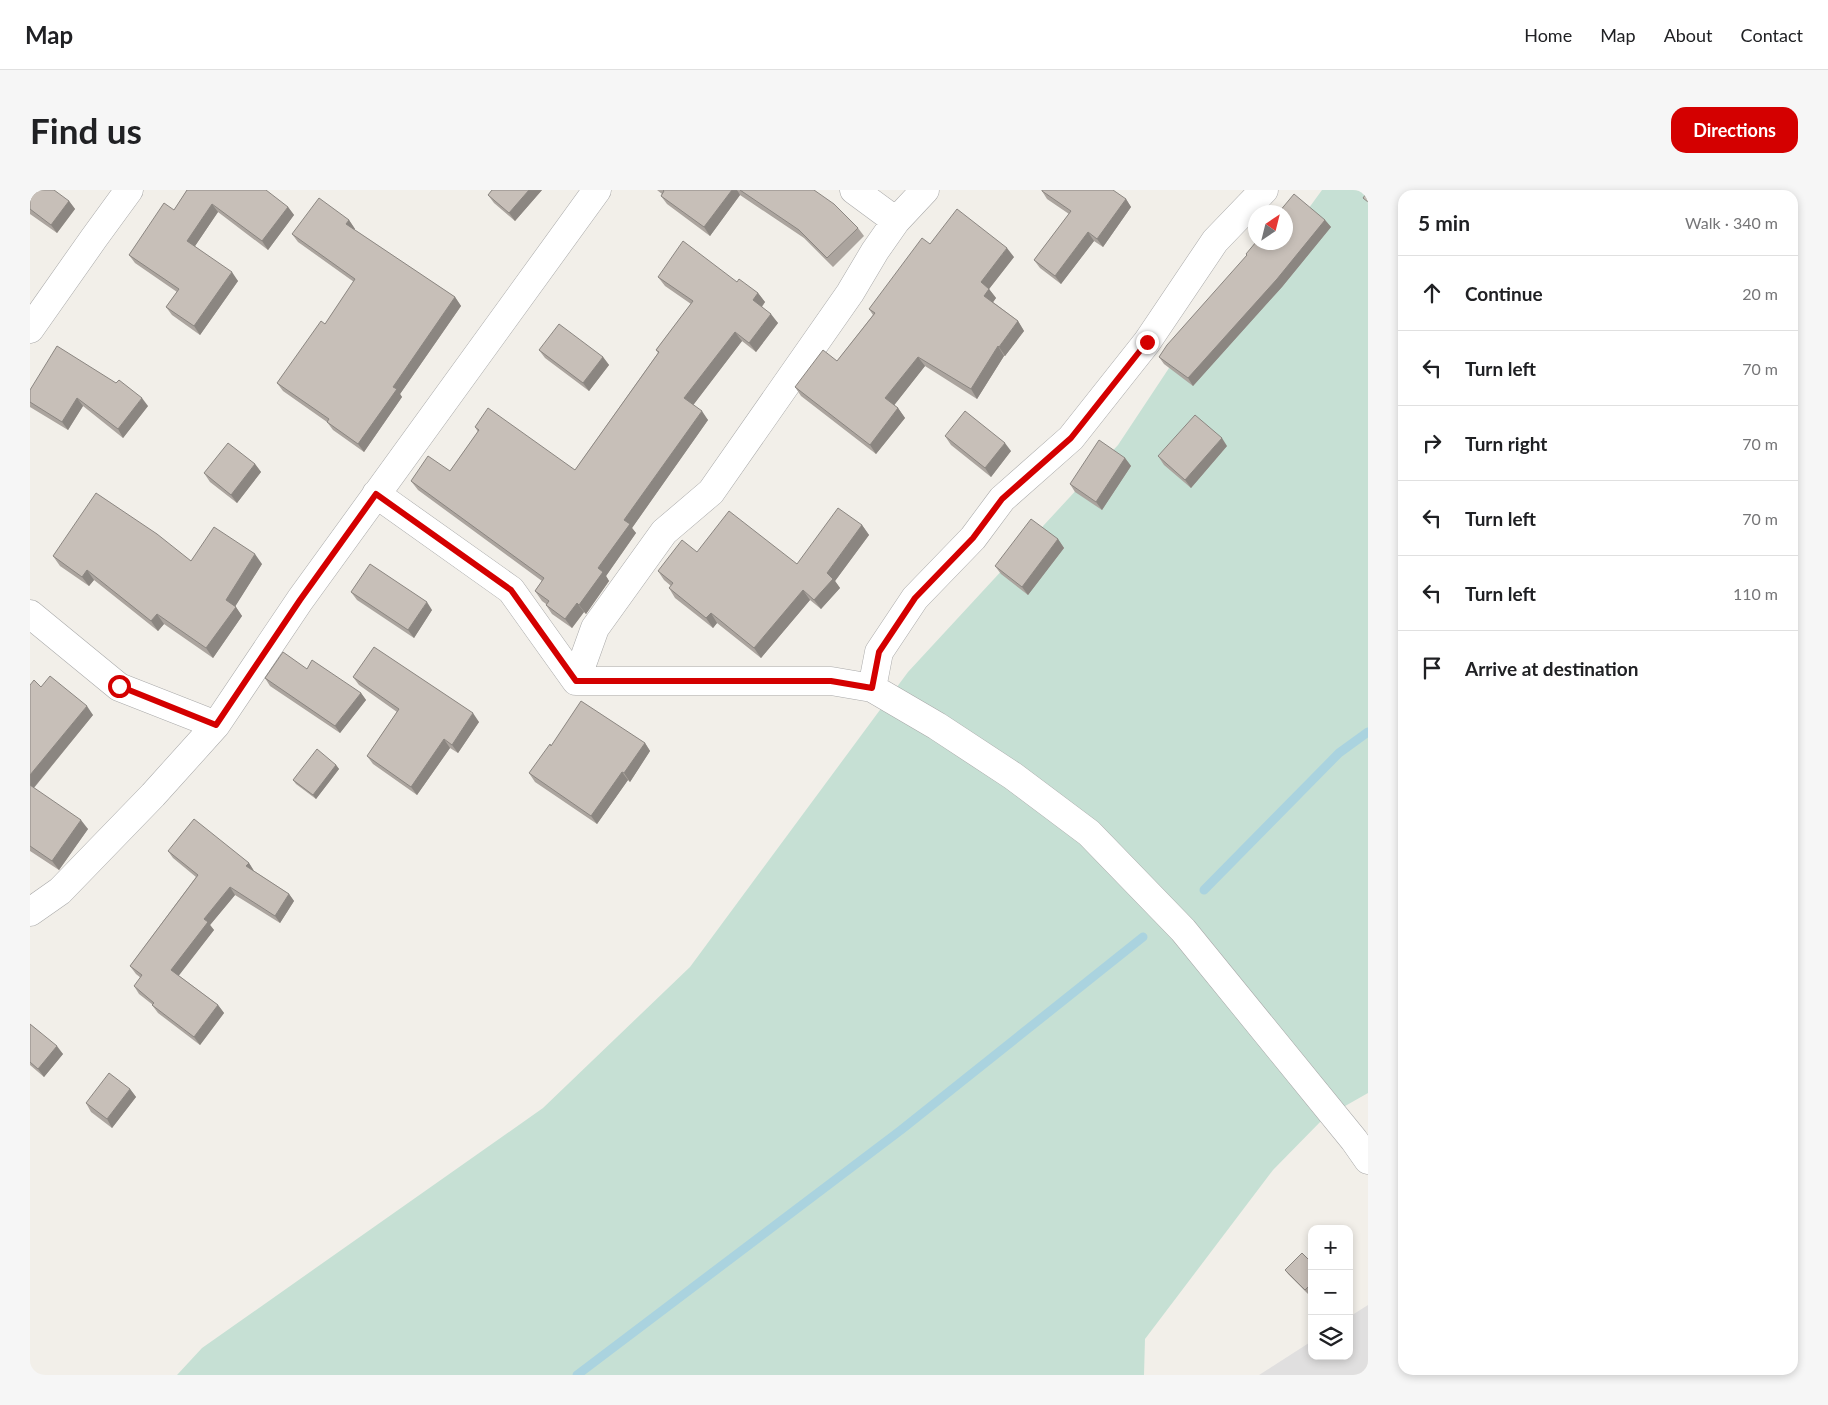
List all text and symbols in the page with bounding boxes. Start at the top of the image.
text: Map [25,20,73,49]
text: Home [1524,24,1572,46]
text: Map [1600,24,1636,46]
text: About [1664,24,1713,46]
text: Contact [1741,24,1803,46]
button: Directions [1671,107,1798,153]
text: Find us [30,109,142,151]
north arrow [1248,205,1293,250]
text: 5 min [1418,210,1470,235]
text: Walk · 340 m [1685,213,1778,232]
icon: ahead [1418,279,1446,307]
text: Continue [1465,282,1543,305]
text: 20 m [1742,284,1778,303]
route end [1136,331,1159,354]
icon: left [1418,354,1446,382]
text: Turn left [1465,357,1536,380]
text: 70 m [1742,359,1778,378]
icon: right [1418,429,1446,457]
text: Turn right [1465,432,1547,455]
text: 70 m [1742,434,1778,453]
icon: left [1418,504,1446,532]
text: Turn left [1465,507,1536,530]
text: 70 m [1742,509,1778,528]
icon: left [1418,579,1446,607]
text: Turn left [1465,582,1536,605]
text: 110 m [1733,584,1778,603]
icon: arrive [1418,654,1446,682]
text: Arrive at destination [1465,657,1638,680]
route start [108,675,131,698]
map controls [1308,1225,1353,1360]
button: + [1308,1225,1353,1270]
button: − [1308,1270,1353,1315]
button: layers [1308,1315,1353,1360]

